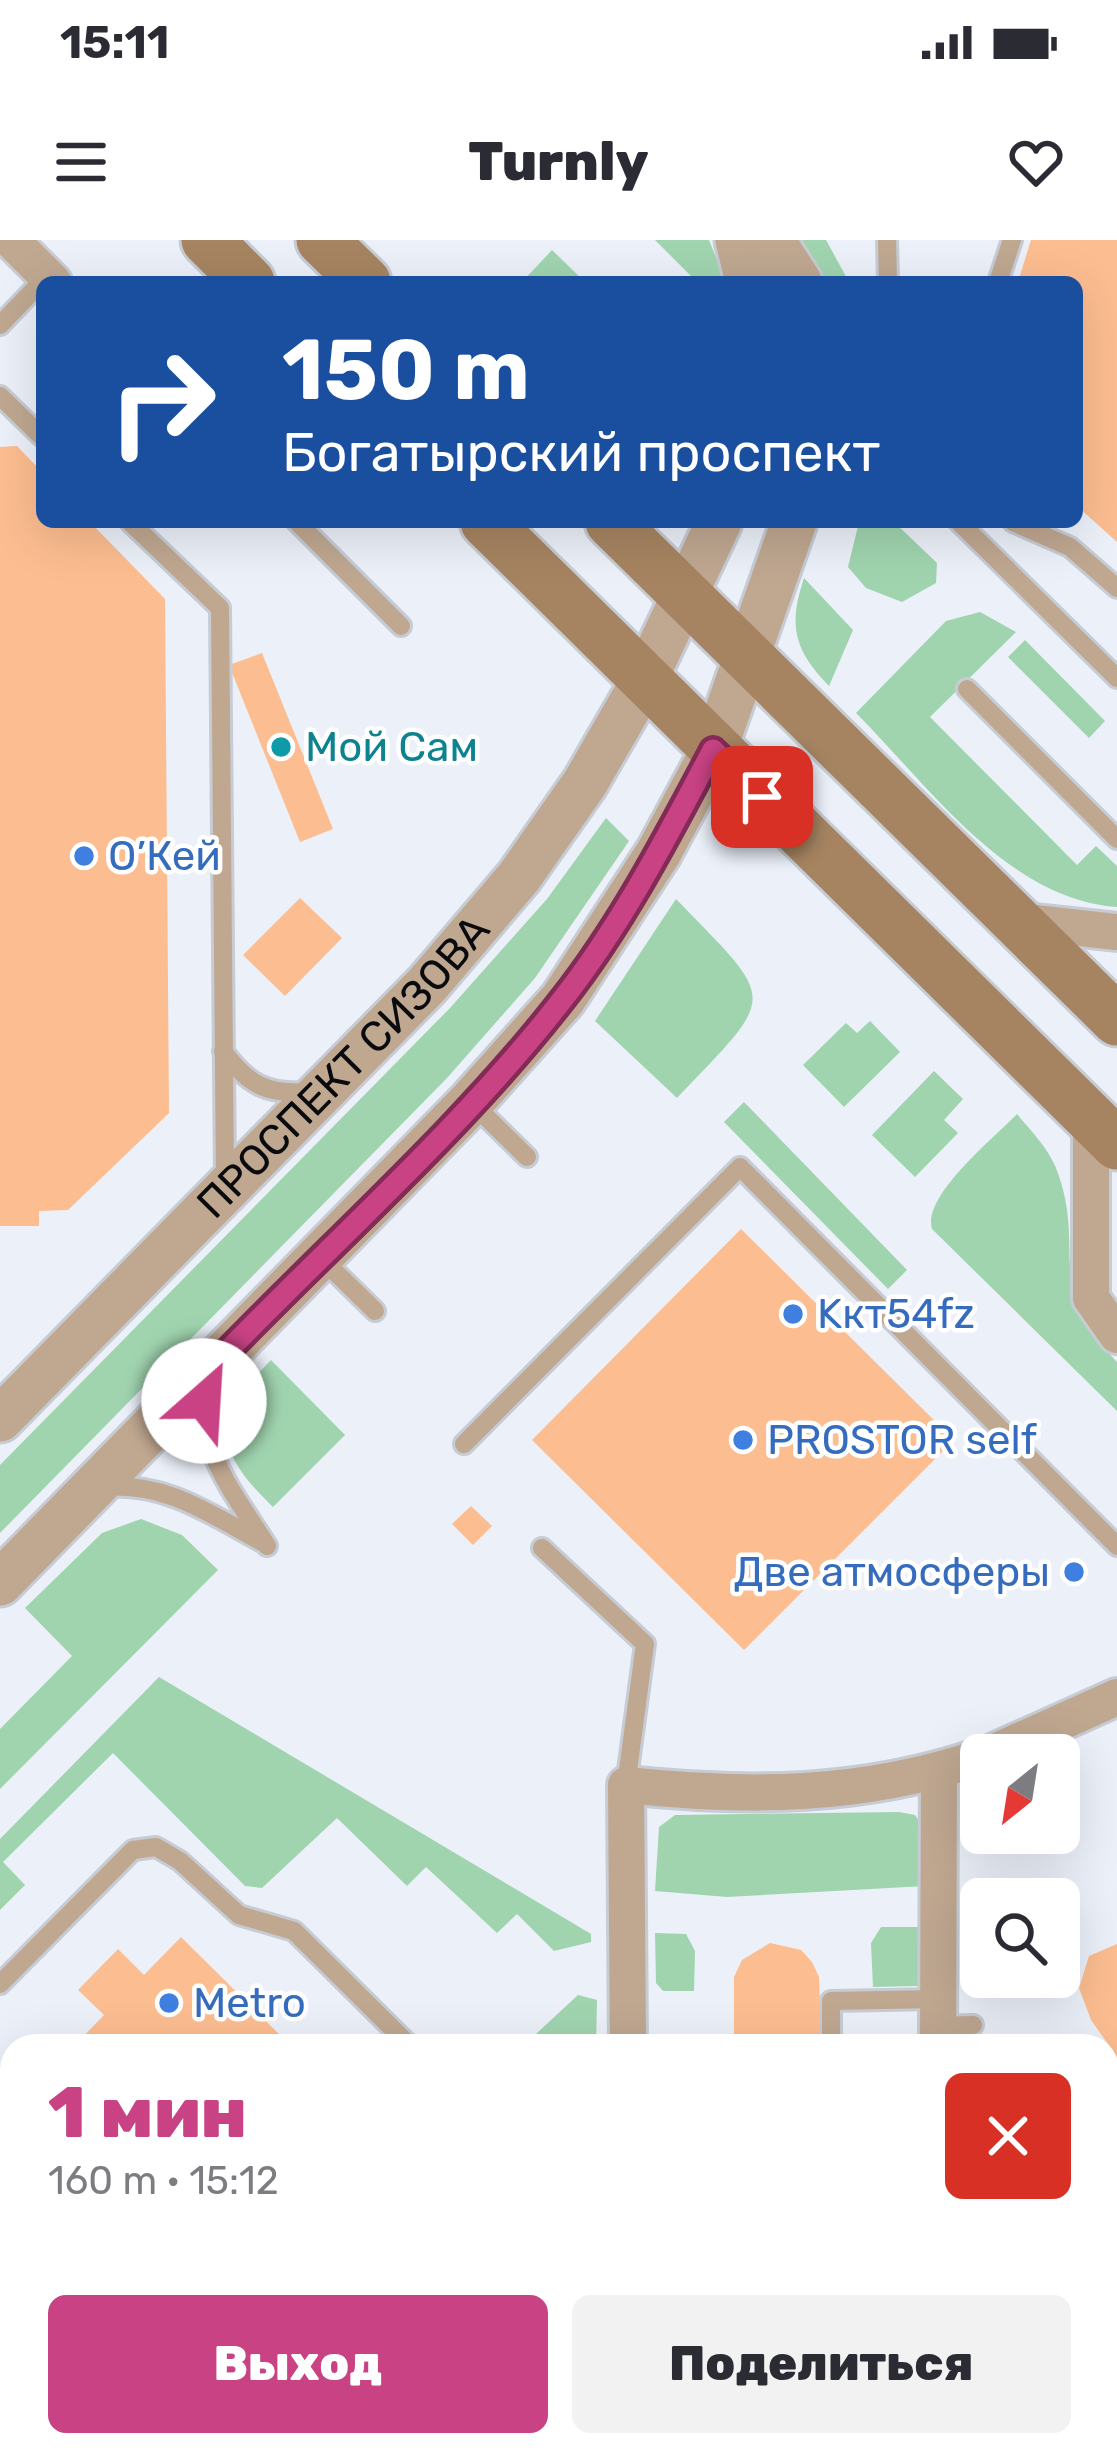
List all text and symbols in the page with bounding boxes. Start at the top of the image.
text: 15:11 [60,16,169,69]
icon: menu [48,129,114,195]
icon: heart [1003,129,1069,195]
text: Turnly [468,130,649,194]
text: 150 m [282,320,530,420]
icon: right [84,324,240,480]
text: Богатырский проспект [282,421,880,485]
place label: Мой Сам [305,722,478,772]
marker: Мой Сам [268,734,294,760]
pin [711,746,813,848]
icon: arrive [729,764,795,830]
place label: О’Кей [108,831,221,881]
marker: О’Кей [71,843,97,869]
street label: ПРОСПЕКТ СИЗОВА [187,905,500,1228]
place label: Kкт54fz [817,1289,975,1339]
marker: Kкт54fz [780,1301,806,1327]
position arrow [141,1338,267,1464]
place label: PROSTOR self [767,1415,1037,1465]
marker: PROSTOR self [730,1427,756,1453]
place label: Две атмосферы [734,1547,1050,1597]
marker: Две атмосферы [1061,1559,1087,1585]
north arrow [960,1734,1080,1854]
map controls [960,1734,1080,1998]
button: search [960,1878,1080,1998]
place label: Metro [193,1978,306,2028]
marker: Metro [156,1990,182,2016]
text: 1 мин [48,2070,247,2155]
button: close [945,2073,1071,2199]
text: 160 m · 15:12 [48,2158,279,2204]
button: Выход [48,2295,548,2433]
button: Поделиться [572,2295,1071,2433]

